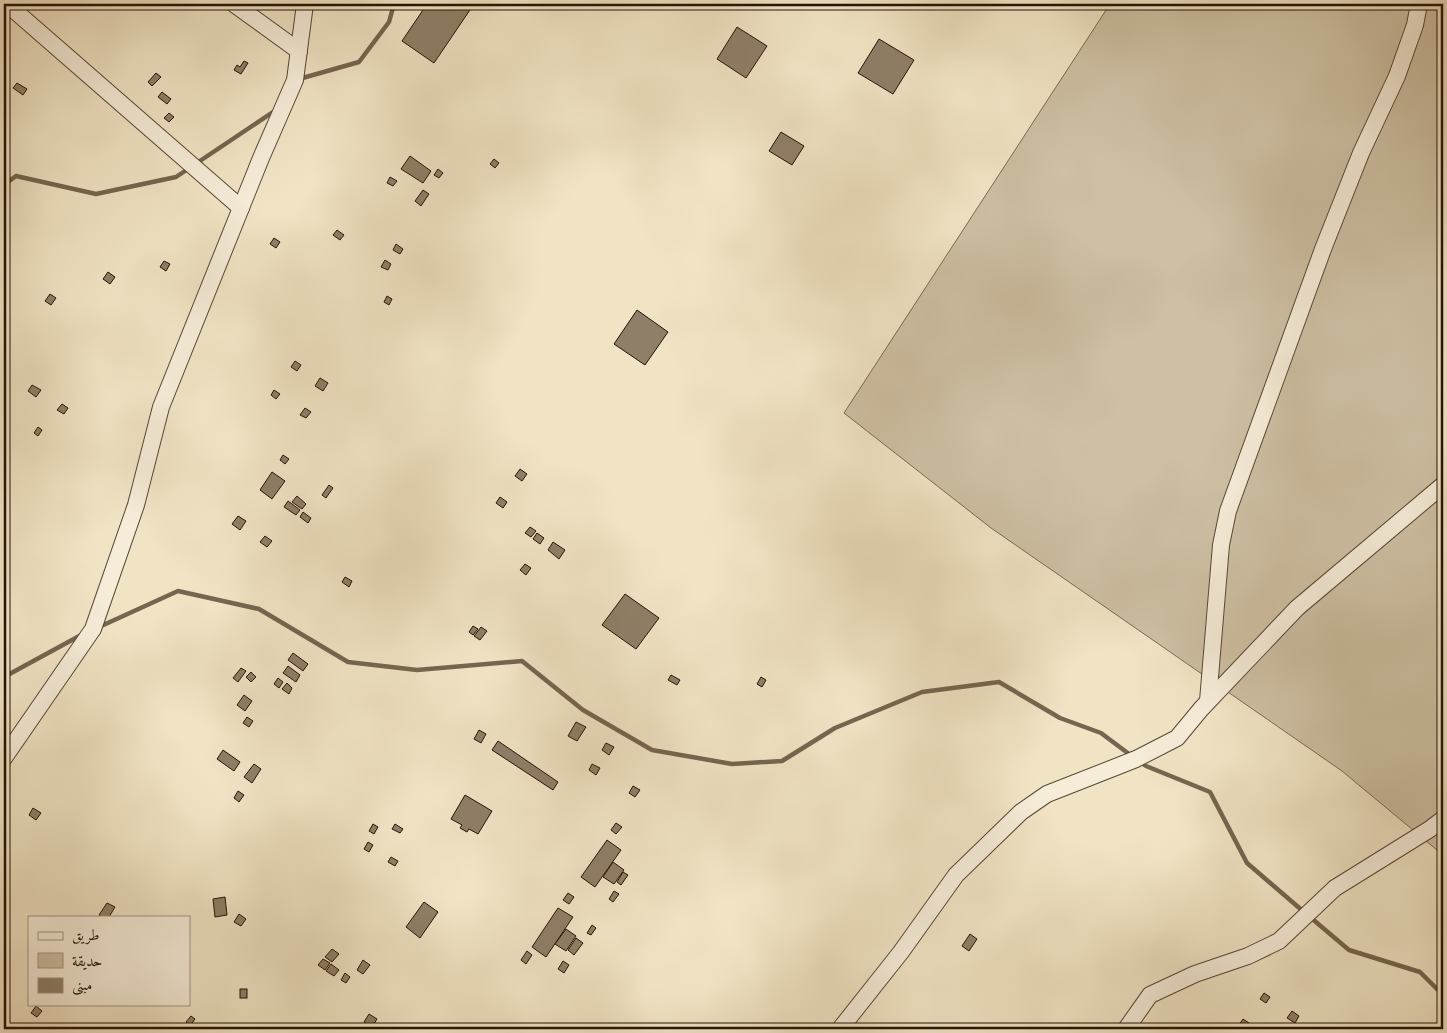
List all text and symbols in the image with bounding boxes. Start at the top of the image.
legend [28,916,190,1006]
text: طريق [72,925,99,945]
text: حديقة [72,951,102,971]
text: مبنى [72,975,92,996]

